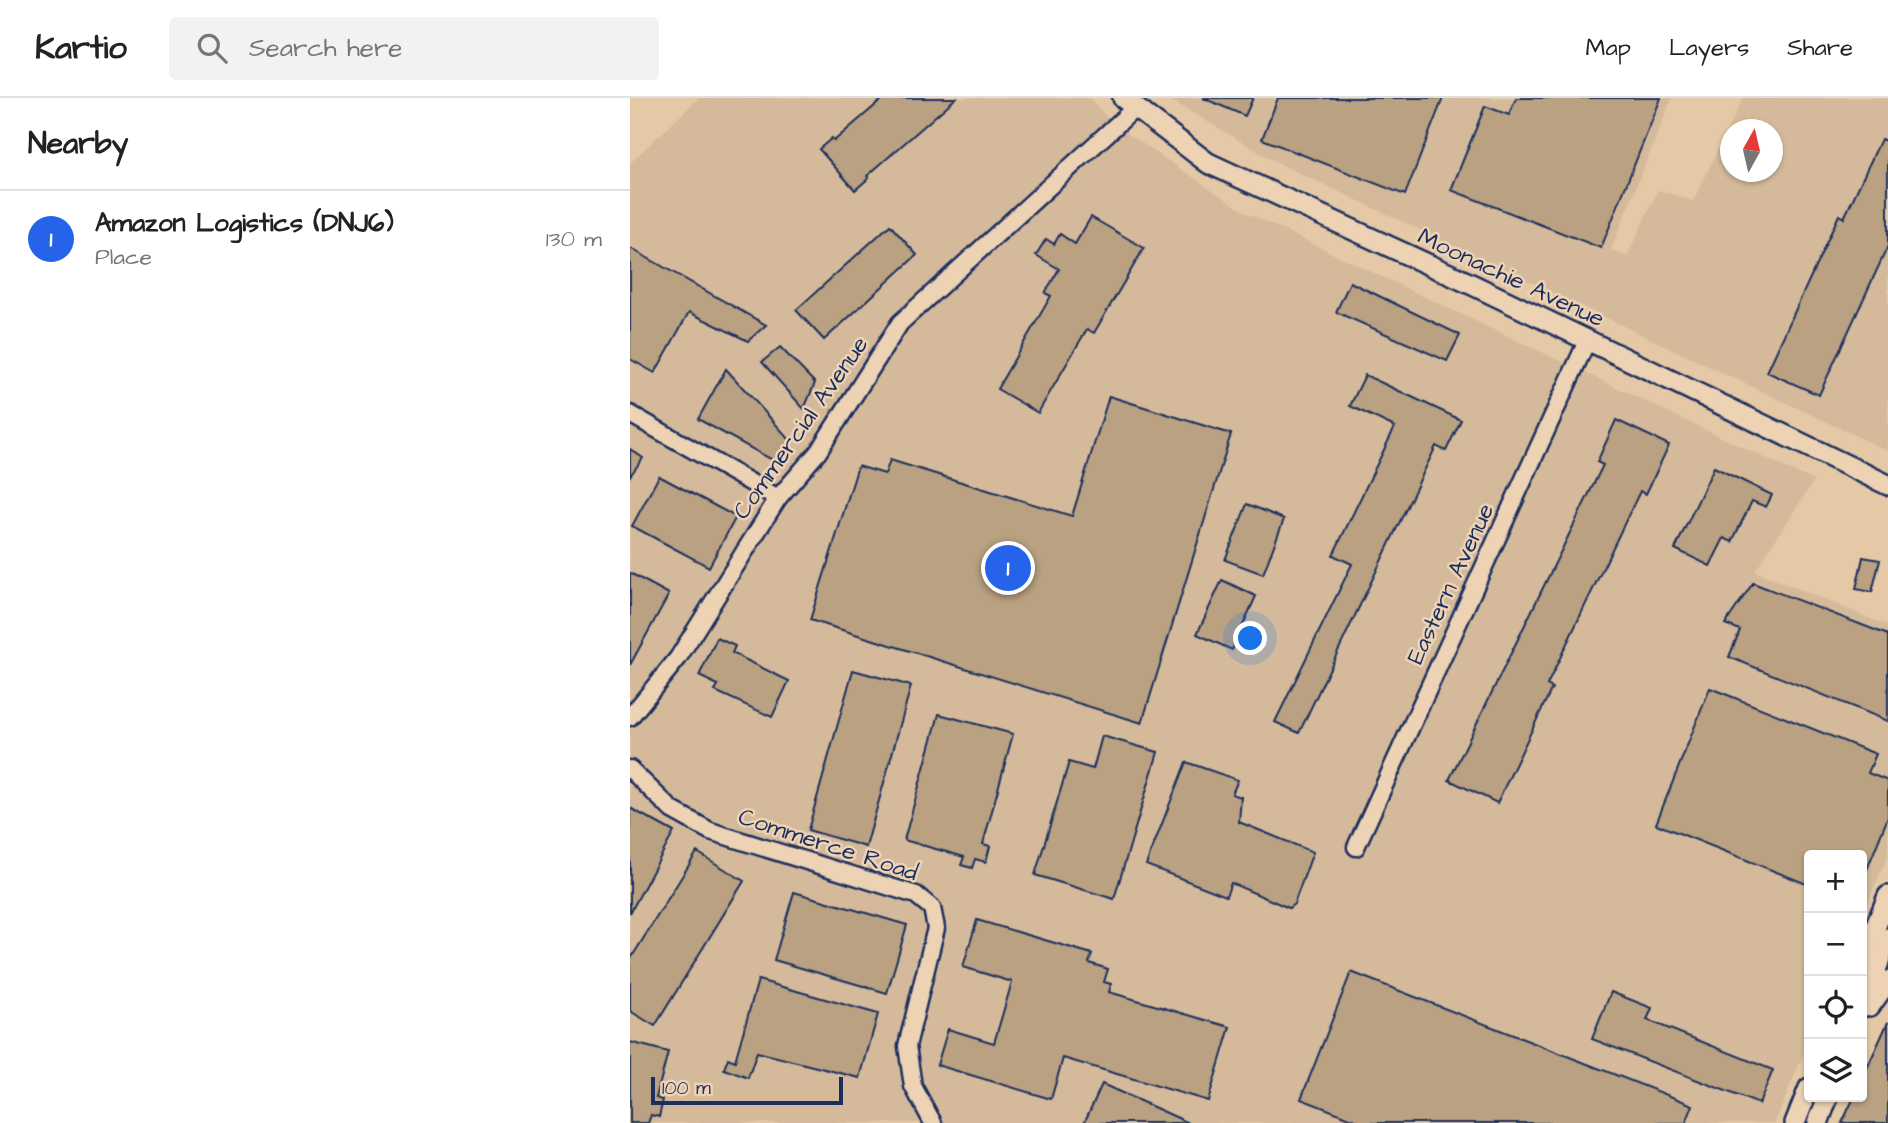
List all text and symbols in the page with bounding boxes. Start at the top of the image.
search box [169,17,659,80]
text: Kartio [35,25,127,71]
icon: search [193,29,231,67]
text: Search here [249,30,402,66]
text: Map [1586,31,1631,65]
text: Layers [1669,31,1749,65]
text: Share [1787,31,1853,65]
north arrow [1720,119,1783,182]
text: Nearby [28,123,128,165]
text: Amazon Logistics (DNJ6) [95,205,394,241]
street label: Moonachie Avenue [1412,220,1610,336]
text: 1 [50,223,52,255]
text: 130 m [546,223,602,255]
text: Place [95,241,152,273]
street label: Commercial Avenue [725,330,877,526]
street label: Eastern Avenue [1399,498,1503,670]
pin: 1 [985,542,1031,594]
your location [1233,621,1267,655]
street label: Commerce Road [734,800,922,890]
map controls [1804,850,1867,1102]
button: + [1804,850,1867,913]
button: − [1804,913,1867,976]
button: locate [1804,976,1867,1039]
button: layers [1804,1039,1867,1102]
scale bar [651,1074,844,1106]
text: 100 m [662,1075,711,1102]

